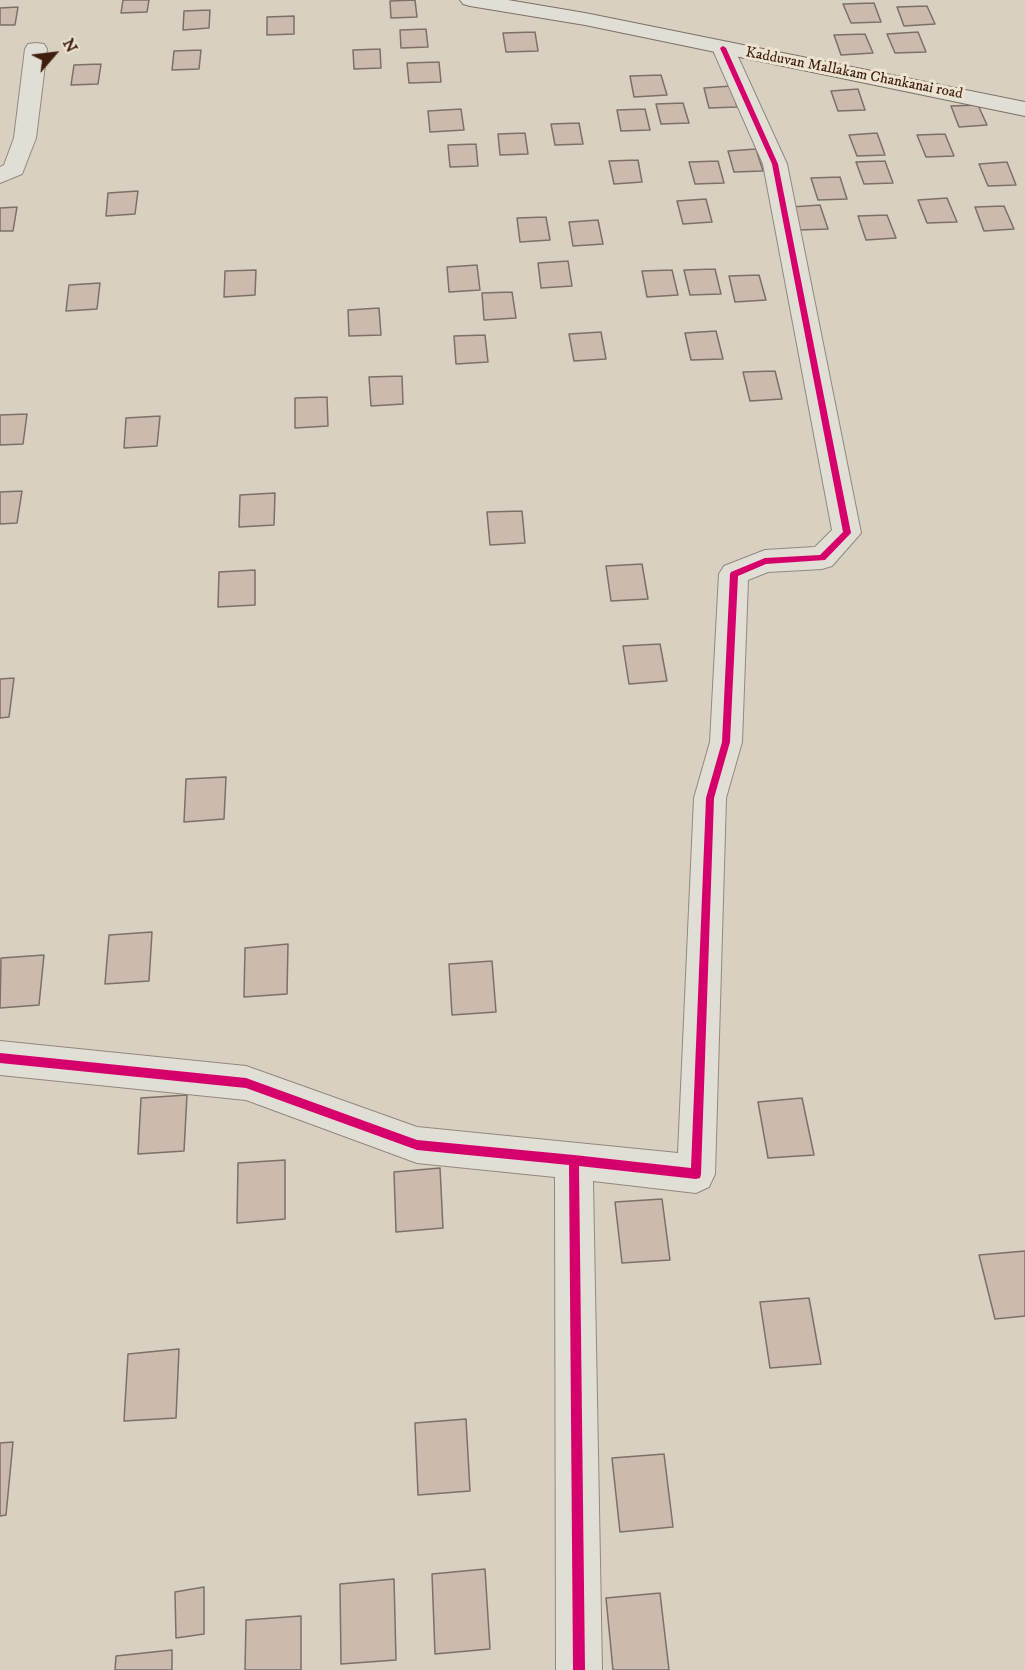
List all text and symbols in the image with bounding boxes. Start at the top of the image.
north arrow [24,24,84,84]
text: N [58,35,82,56]
street label: Kadduvan Mallakam Chankanai road [744,44,964,104]

